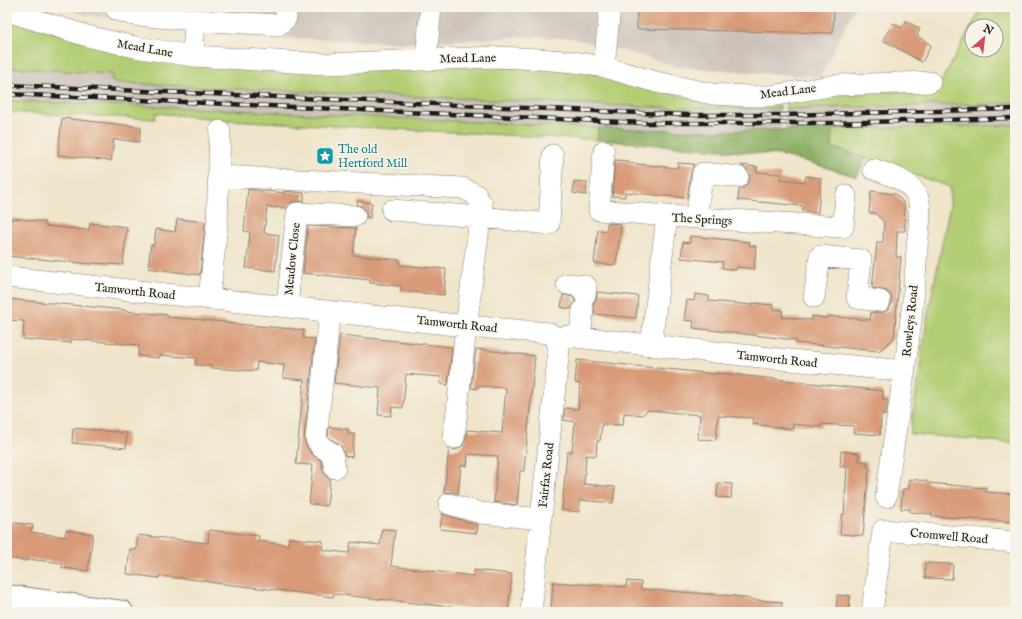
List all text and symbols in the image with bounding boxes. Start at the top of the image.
north arrow [964,18,1004,58]
text: N [980,21,996,39]
street label: Mead Lane [116,36,175,61]
street label: Mead Lane [440,50,497,66]
street label: Mead Lane [759,81,818,102]
place label: The old Hertford Mill [338,142,408,171]
place icon: The old Hertford Mill [315,146,335,166]
street label: The Springs [671,210,733,230]
street label: Meadow Close [281,221,304,296]
street label: Tamworth Road [94,280,177,303]
street label: Rowleys Road [899,284,922,358]
street label: Tamworth Road [416,313,499,336]
street label: Tamworth Road [736,348,819,371]
street label: Fairfax Road [536,441,557,508]
street label: Cromwell Road [909,526,989,547]

